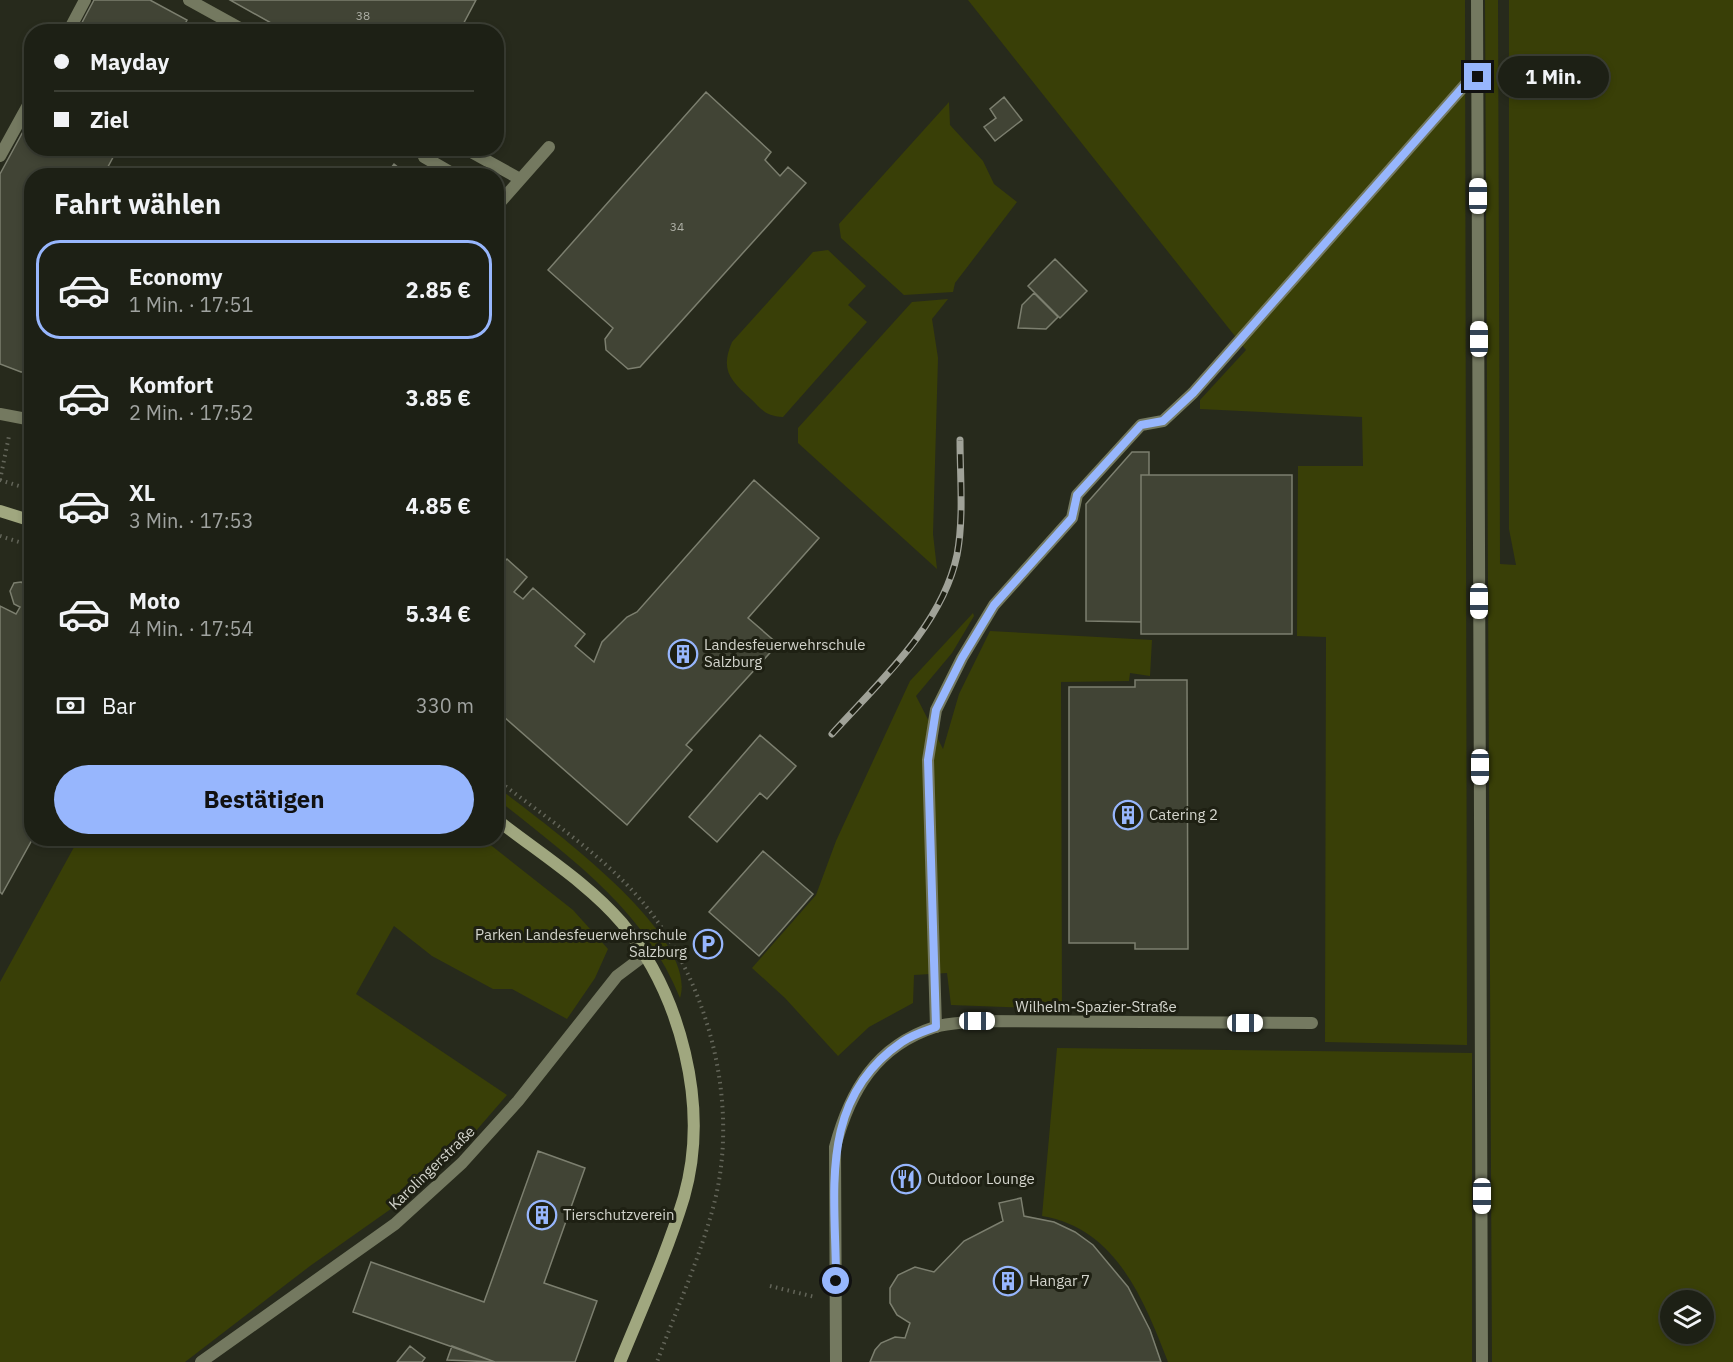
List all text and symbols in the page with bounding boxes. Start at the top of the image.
house number: 38 [356,8,370,23]
text: Mayday [90,47,169,76]
callout: 1 Min. [1499,56,1610,98]
route end [1464,63,1491,90]
text: 1 Min. [1525,63,1582,90]
text: Ziel [90,105,129,134]
car [1469,178,1487,214]
text: Fahrt wählen [54,186,221,221]
house number: 34 [670,219,684,234]
text: Economy [129,262,223,291]
icon: car [57,263,111,317]
text: 2.85 € [406,275,471,304]
text: 1 Min. · 17:51 [129,291,254,318]
car [1470,321,1488,357]
text: Komfort [129,370,214,399]
icon: car [57,371,111,425]
text: 3.85 € [406,383,471,412]
text: 2 Min. · 17:52 [129,399,254,426]
text: XL [129,478,155,507]
icon: car [57,479,111,533]
text: 4.85 € [406,491,471,520]
text: 3 Min. · 17:53 [129,507,254,534]
car [1470,583,1488,619]
text: Moto [129,586,180,615]
icon: car [57,587,111,641]
text: 5.34 € [406,599,471,628]
text: 4 Min. · 17:54 [129,615,254,642]
place label: Landesfeuerwehrschule Salzburg [704,635,865,671]
building icon: Landesfeuerwehrschule Salzburg [667,638,699,670]
icon: cash [54,689,87,722]
text: Bar [102,691,136,720]
text: 330 m [416,692,474,719]
car [1471,749,1489,785]
button: Bestätigen [54,765,474,834]
building icon: Catering 2 [1112,799,1144,831]
place label: Catering 2 [1149,805,1218,824]
place label: Parken Landesfeuerwehrschule Salzburg [475,925,687,961]
parking icon: Parken Landesfeuerwehrschule Salzburg [692,928,724,960]
street label: Wilhelm-Spazier-Straße [1015,997,1177,1016]
car [959,1012,995,1030]
car [1227,1014,1263,1032]
street label: Karolingerstraße [384,1122,479,1214]
restaurant icon: Outdoor Lounge [890,1163,922,1195]
place label: Outdoor Lounge [927,1169,1035,1188]
car [1473,1178,1491,1214]
building icon: Tierschutzverein [526,1199,558,1231]
place label: Tierschutzverein [563,1205,675,1224]
building icon: Hangar 7 [992,1265,1024,1297]
route start [822,1267,849,1294]
place label: Hangar 7 [1029,1271,1090,1290]
map controls [1660,1290,1714,1344]
button: layers [1660,1290,1714,1344]

